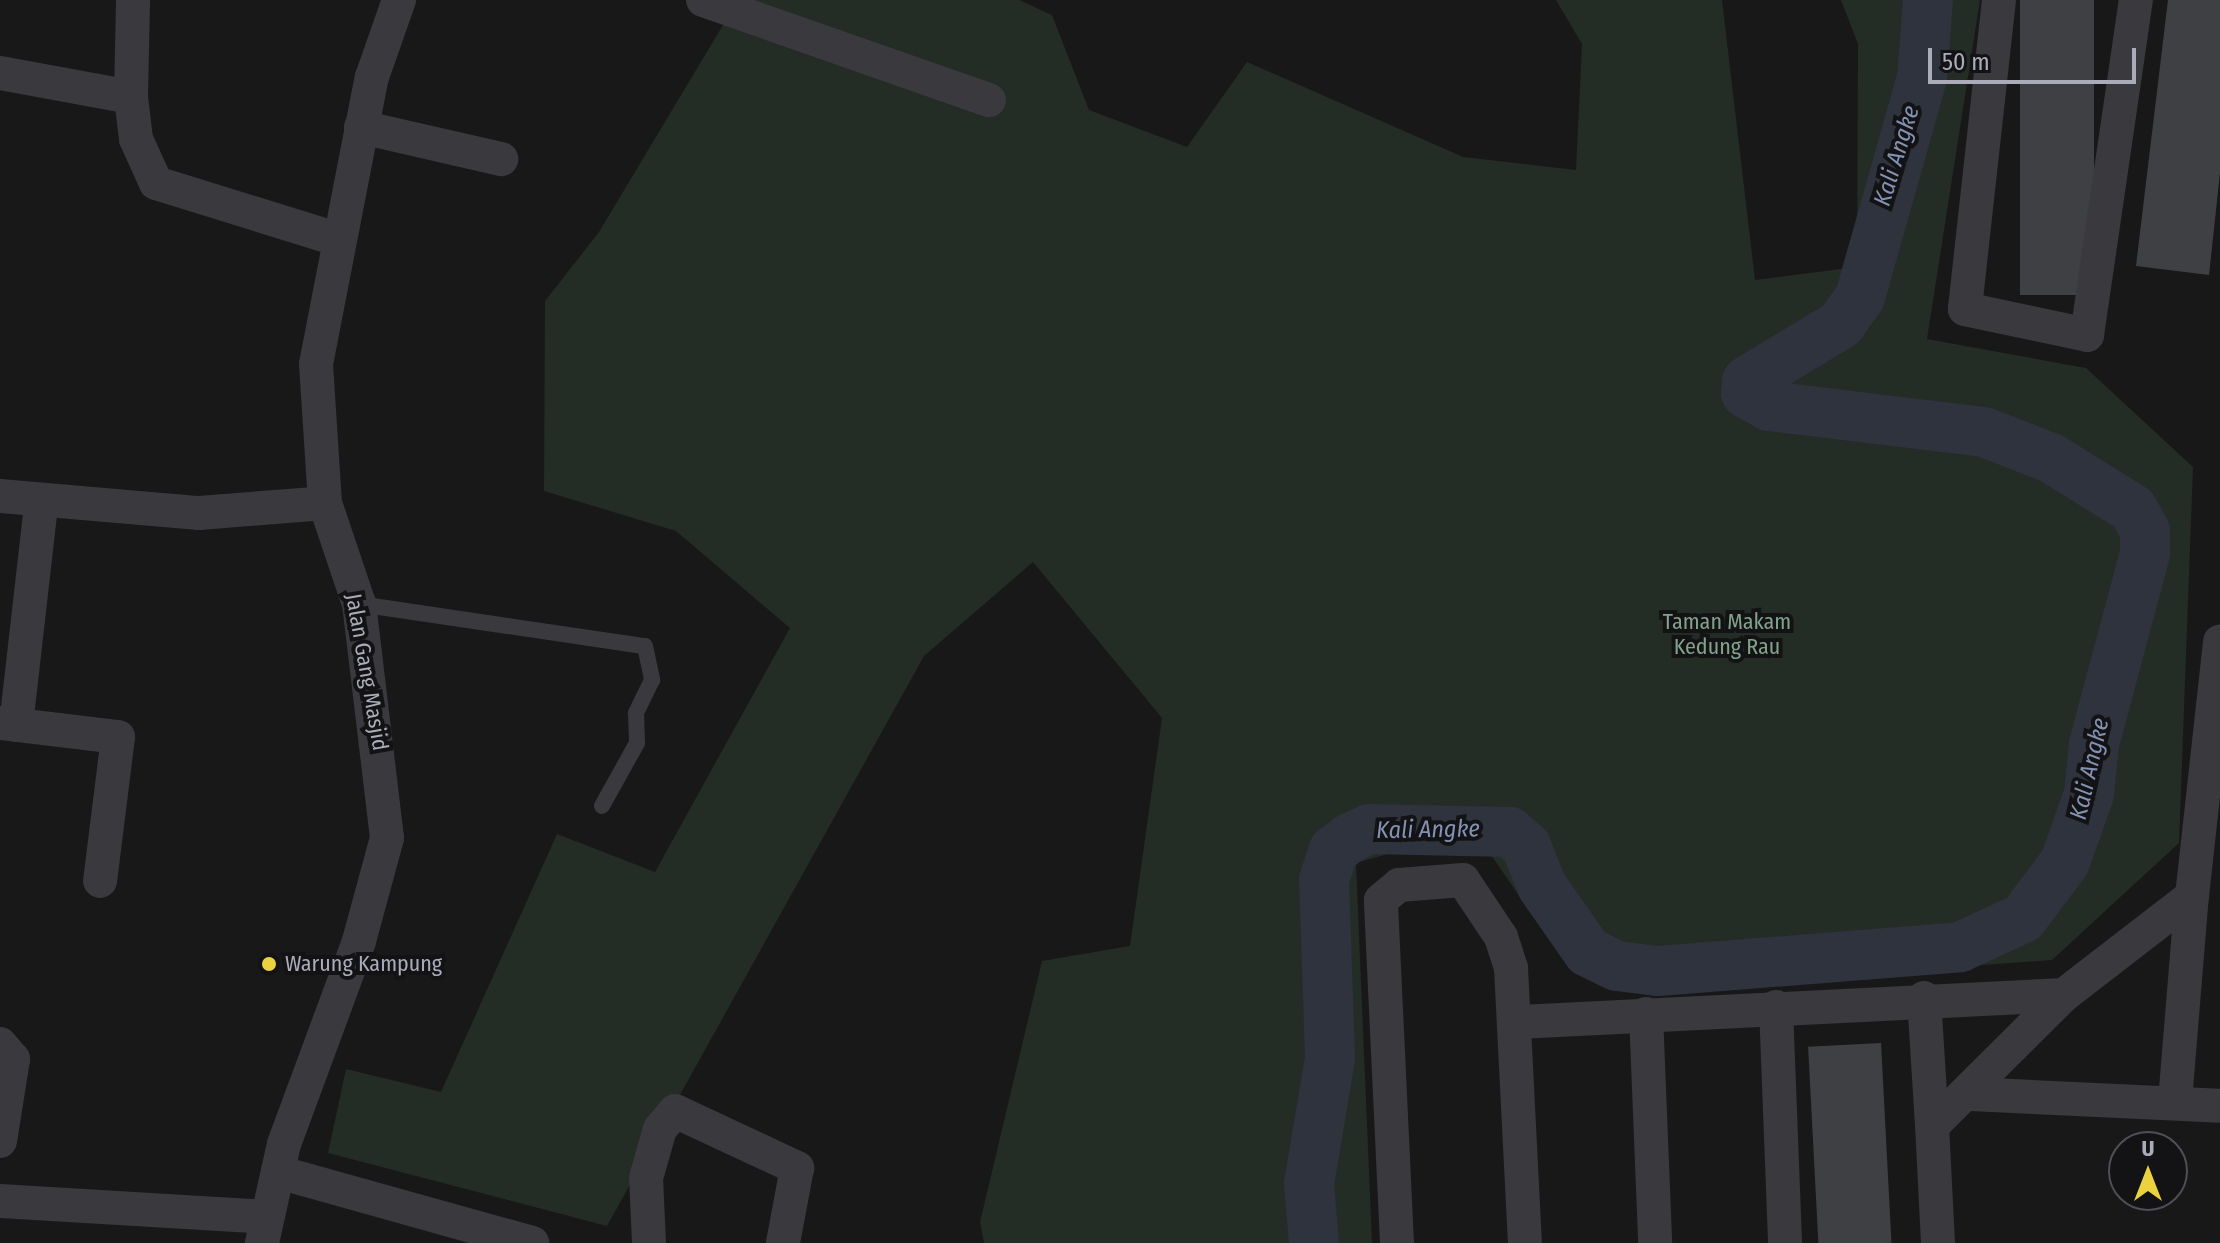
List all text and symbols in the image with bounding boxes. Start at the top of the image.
scale bar [1932,32,2140,82]
text: 50 m [1942,48,1990,76]
water label: Kali Angke [1868,102,1926,210]
street label: Jalan Gang Masjid [340,591,394,753]
park label: Taman Makam Kedung Rau [1663,608,1791,660]
water label: Kali Angke [2064,715,2116,823]
water label: Kali Angke [1376,815,1480,845]
place label: Warung Kampung [285,951,442,977]
marker: Warung Kampung [260,955,278,973]
north arrow [2108,1131,2188,1211]
text: U [2142,1135,2154,1162]

